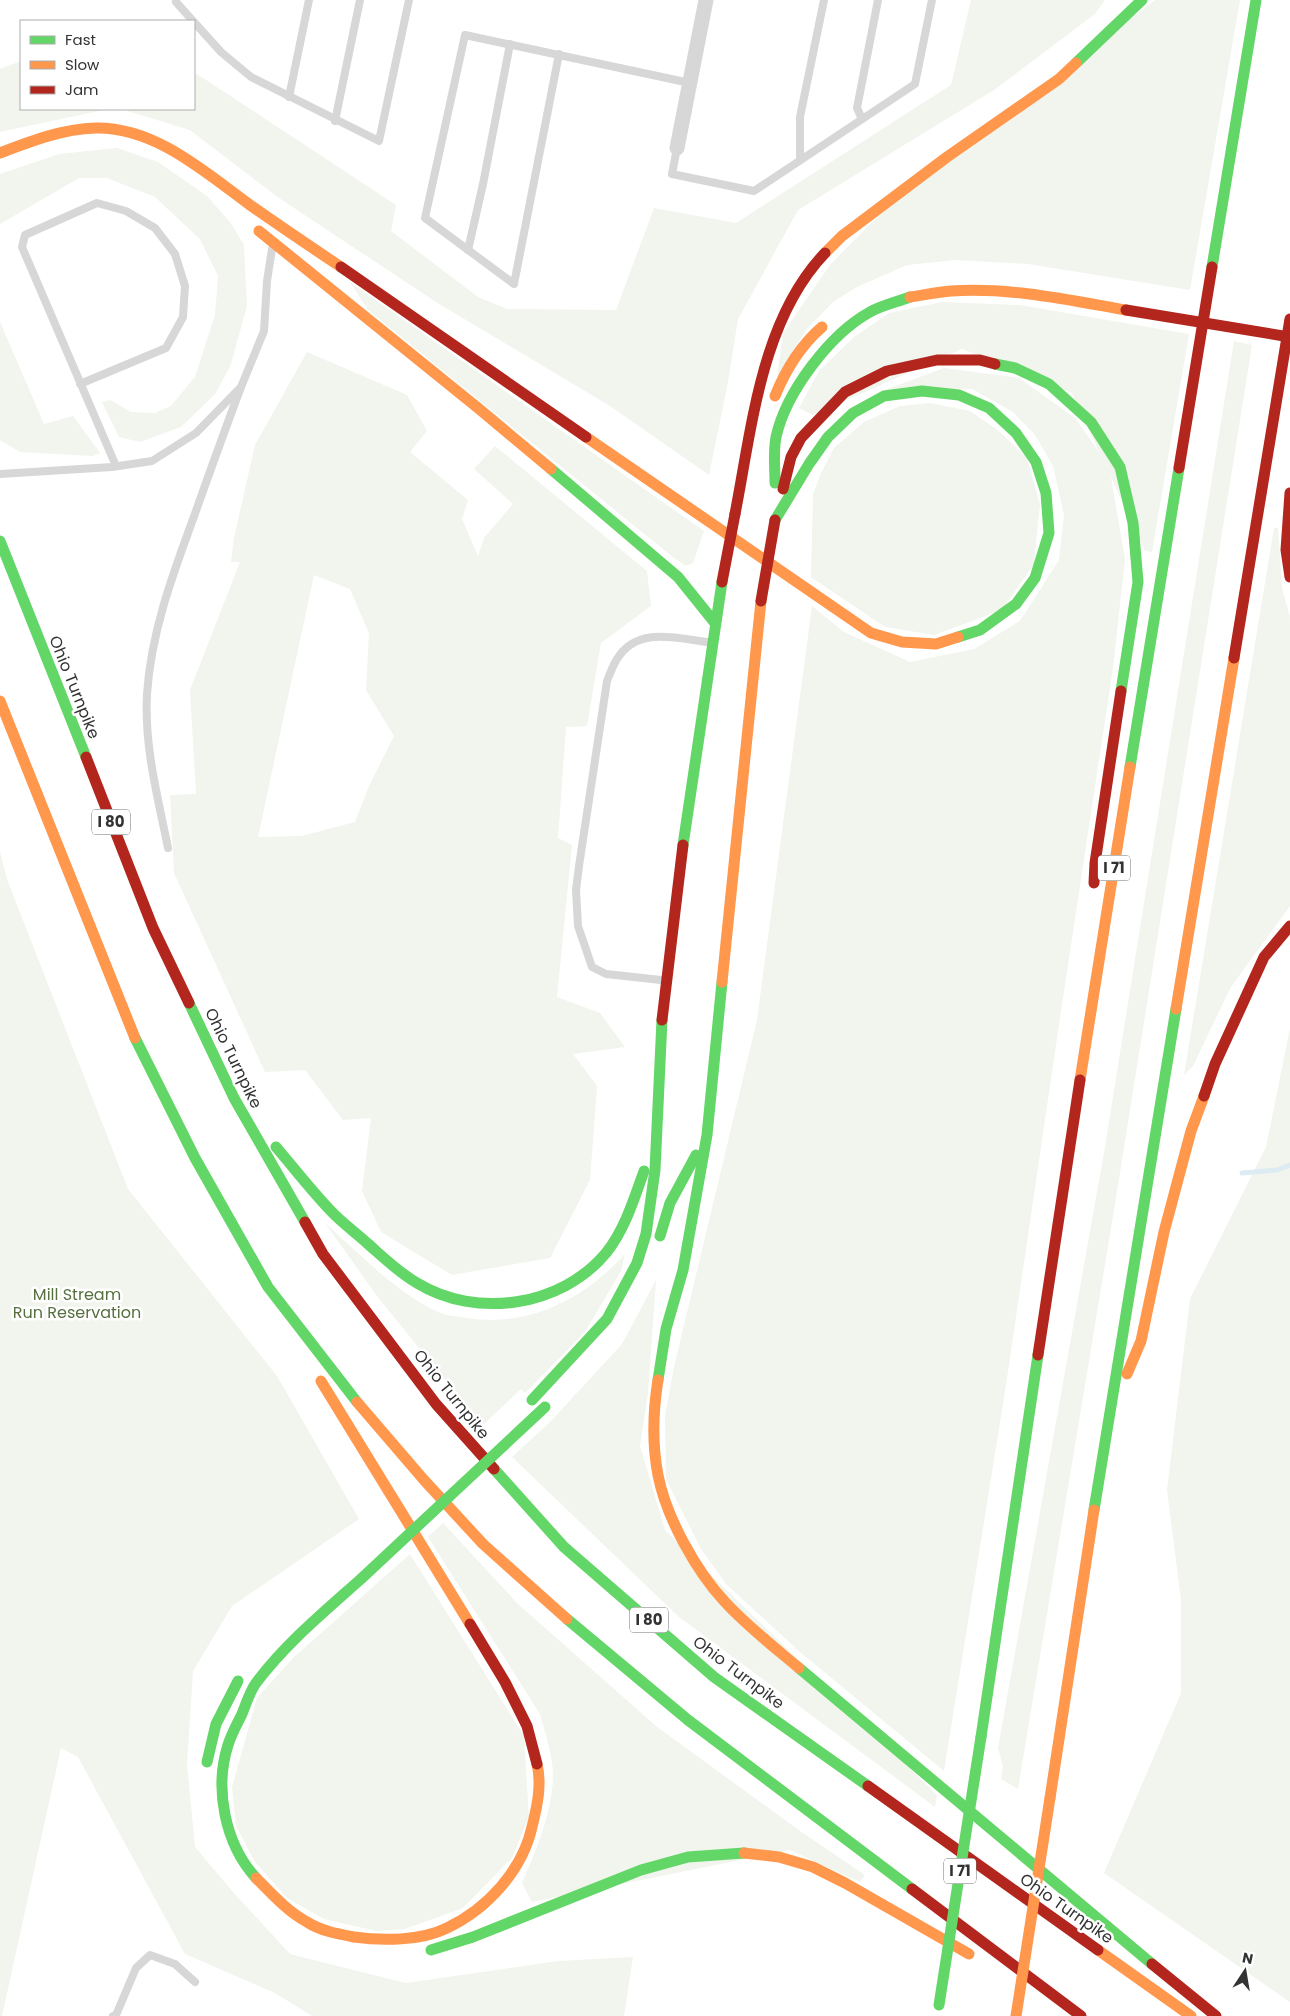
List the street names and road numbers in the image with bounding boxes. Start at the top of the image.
street label: Ohio Turnpike [43,632,106,742]
road number: I 80 [92,810,130,834]
road number: I 71 [1098,856,1130,880]
street label: Ohio Turnpike [199,1004,268,1112]
street label: Ohio Turnpike [408,1345,495,1444]
road number: I 80 [630,1608,668,1632]
street label: Ohio Turnpike [688,1630,789,1715]
road number: I 71 [944,1858,976,1884]
street label: Ohio Turnpike [1015,1868,1118,1949]

